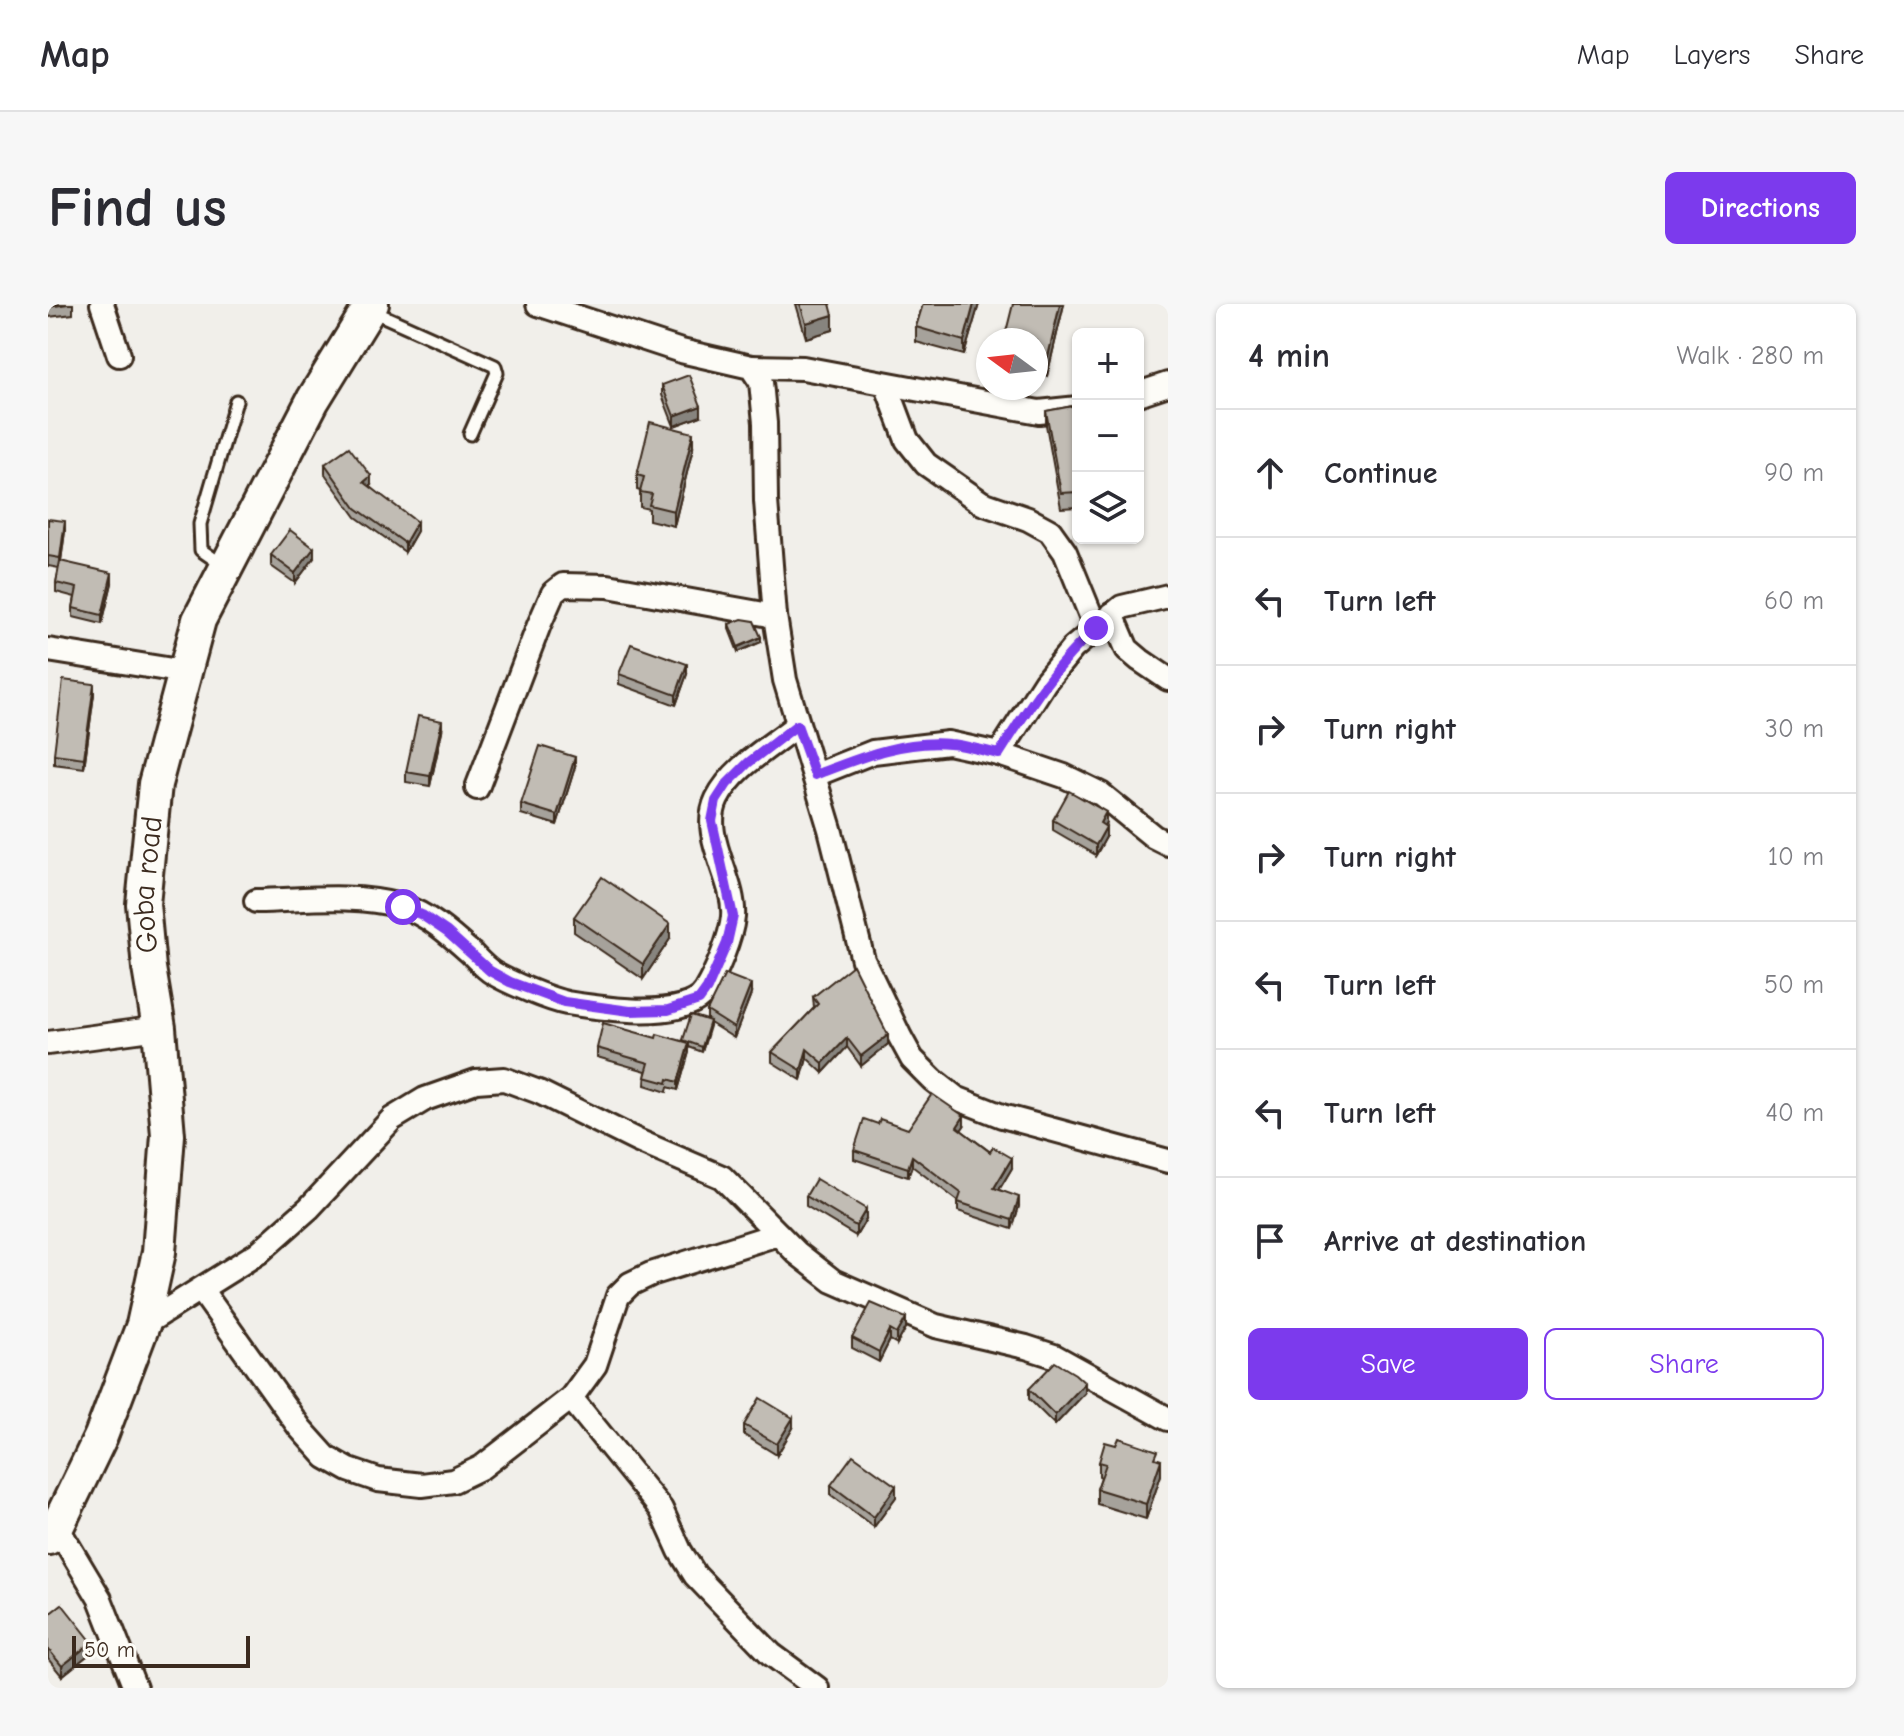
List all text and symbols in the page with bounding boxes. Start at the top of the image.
text: Map [40,33,110,77]
text: Map [1577,39,1630,71]
text: Layers [1674,39,1750,71]
text: Share [1794,39,1864,71]
button: Directions [1665,172,1856,244]
text: Find us [48,176,227,240]
north arrow [976,328,1048,400]
map controls [1072,328,1144,544]
button: + [1072,328,1144,400]
text: 4 min [1248,336,1330,376]
text: Walk · 280 m [1677,341,1824,371]
button: − [1072,400,1144,472]
icon: ahead [1248,451,1292,495]
text: Continue [1324,456,1438,491]
text: 90 m [1764,458,1824,488]
button: layers [1072,472,1144,544]
icon: left [1248,579,1292,623]
text: Turn left [1324,584,1436,619]
text: 60 m [1764,586,1824,616]
route end [1078,610,1114,646]
icon: right [1248,707,1292,751]
text: Turn right [1324,712,1456,747]
text: 30 m [1765,714,1824,744]
street label: Goba road [125,814,169,955]
icon: right [1248,835,1292,879]
text: Turn right [1324,840,1456,875]
text: 10 m [1768,842,1824,872]
route start [385,889,421,925]
icon: left [1248,963,1292,1007]
text: Turn left [1324,968,1436,1003]
text: 50 m [1764,970,1824,1000]
icon: left [1248,1091,1292,1135]
text: Turn left [1324,1096,1436,1131]
text: 40 m [1765,1098,1824,1128]
icon: arrive [1248,1219,1292,1263]
text: Arrive at destination [1324,1224,1586,1259]
button: Save [1248,1328,1528,1400]
button: Share [1544,1328,1824,1400]
scale bar [72,1632,250,1668]
text: 50 m [84,1637,135,1663]

